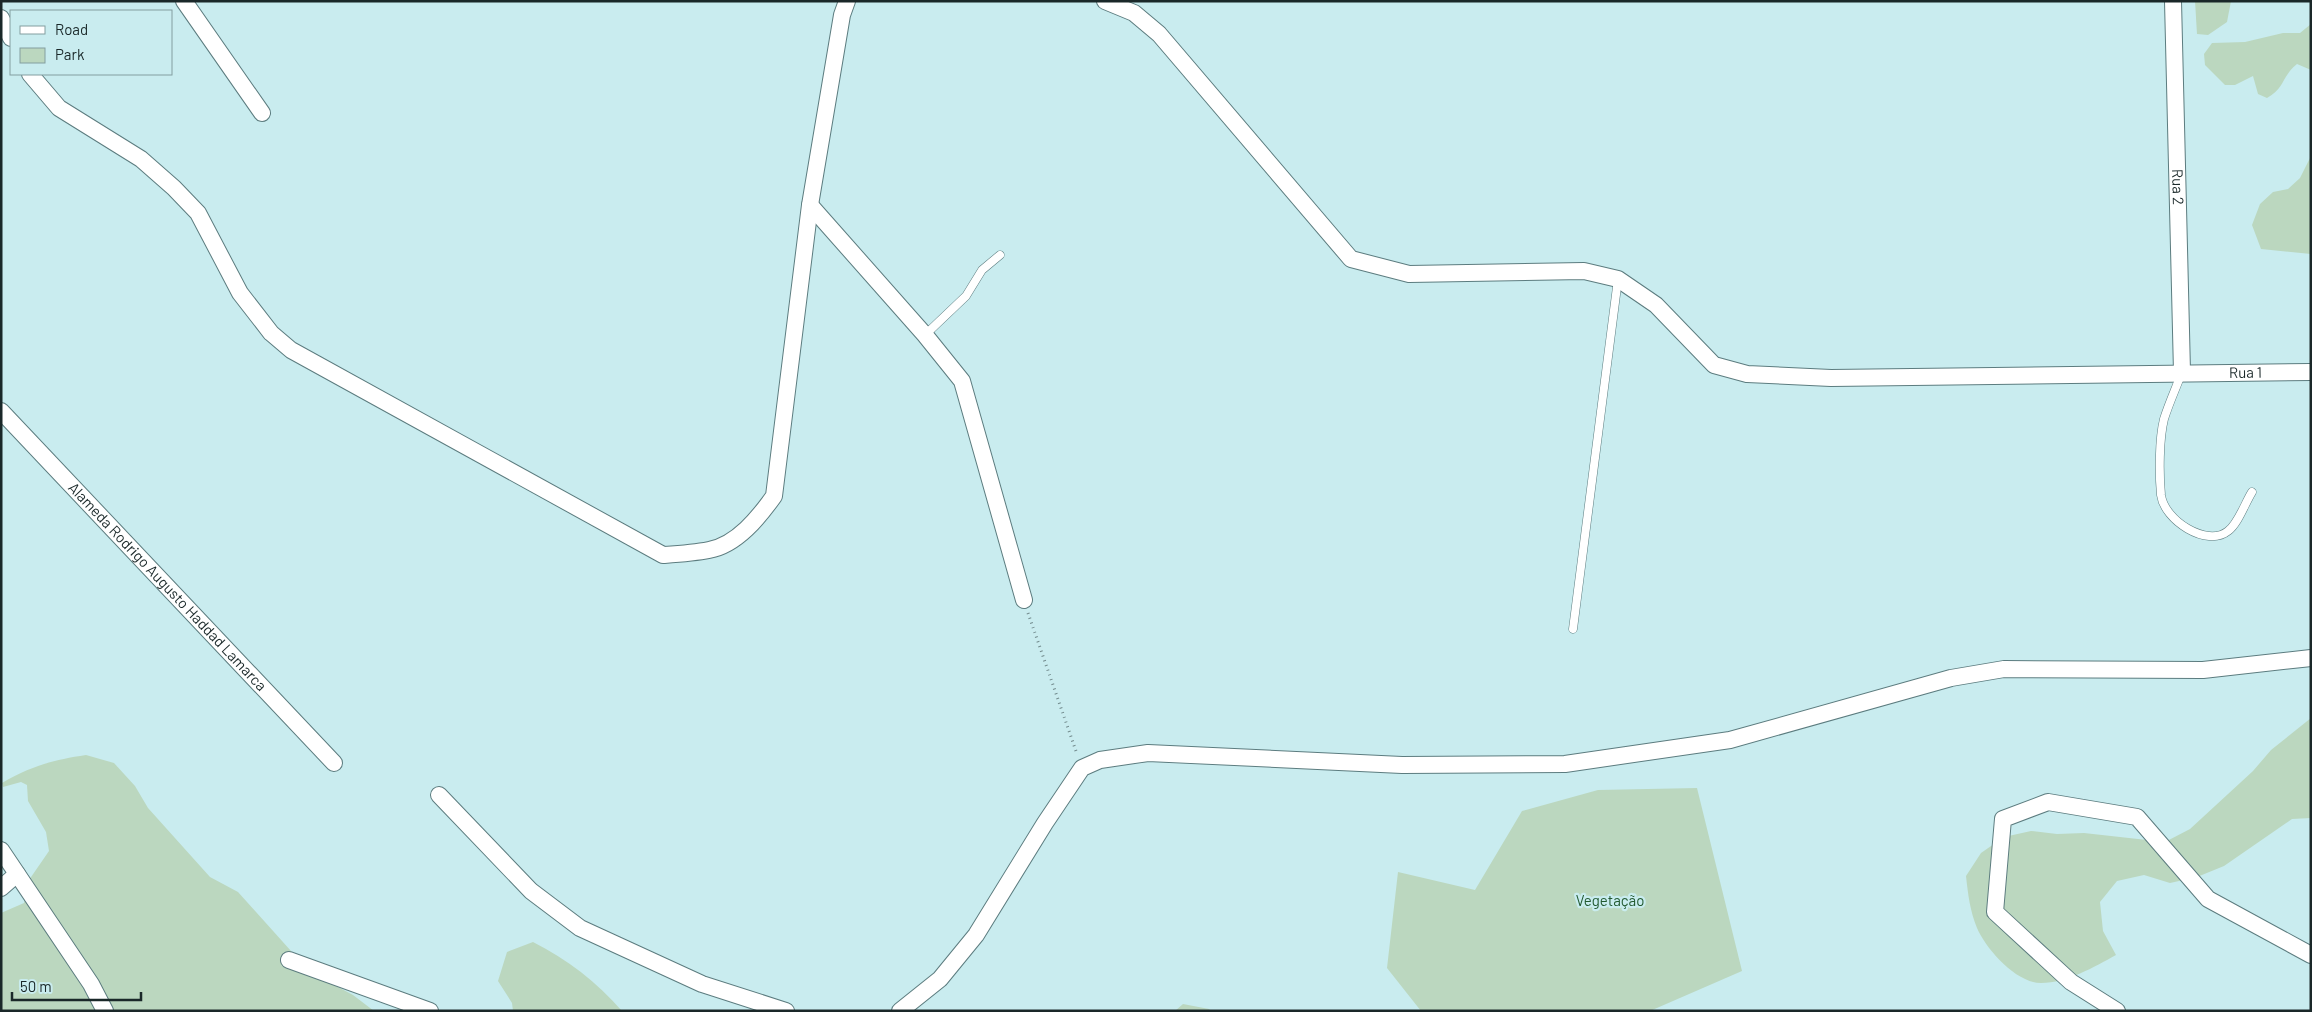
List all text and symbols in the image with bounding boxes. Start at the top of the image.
legend [10,10,172,75]
text: Road [55,20,88,38]
text: Park [55,45,85,63]
street label: Rua 2 [2169,169,2188,205]
street label: Rua 1 [2229,363,2262,381]
street label: Alameda Rodrigo Augusto Haddad Lamarca [65,478,271,694]
park label: Vegetação [1576,891,1644,909]
scale bar [12,970,141,1002]
text: 50 m [20,977,52,995]

